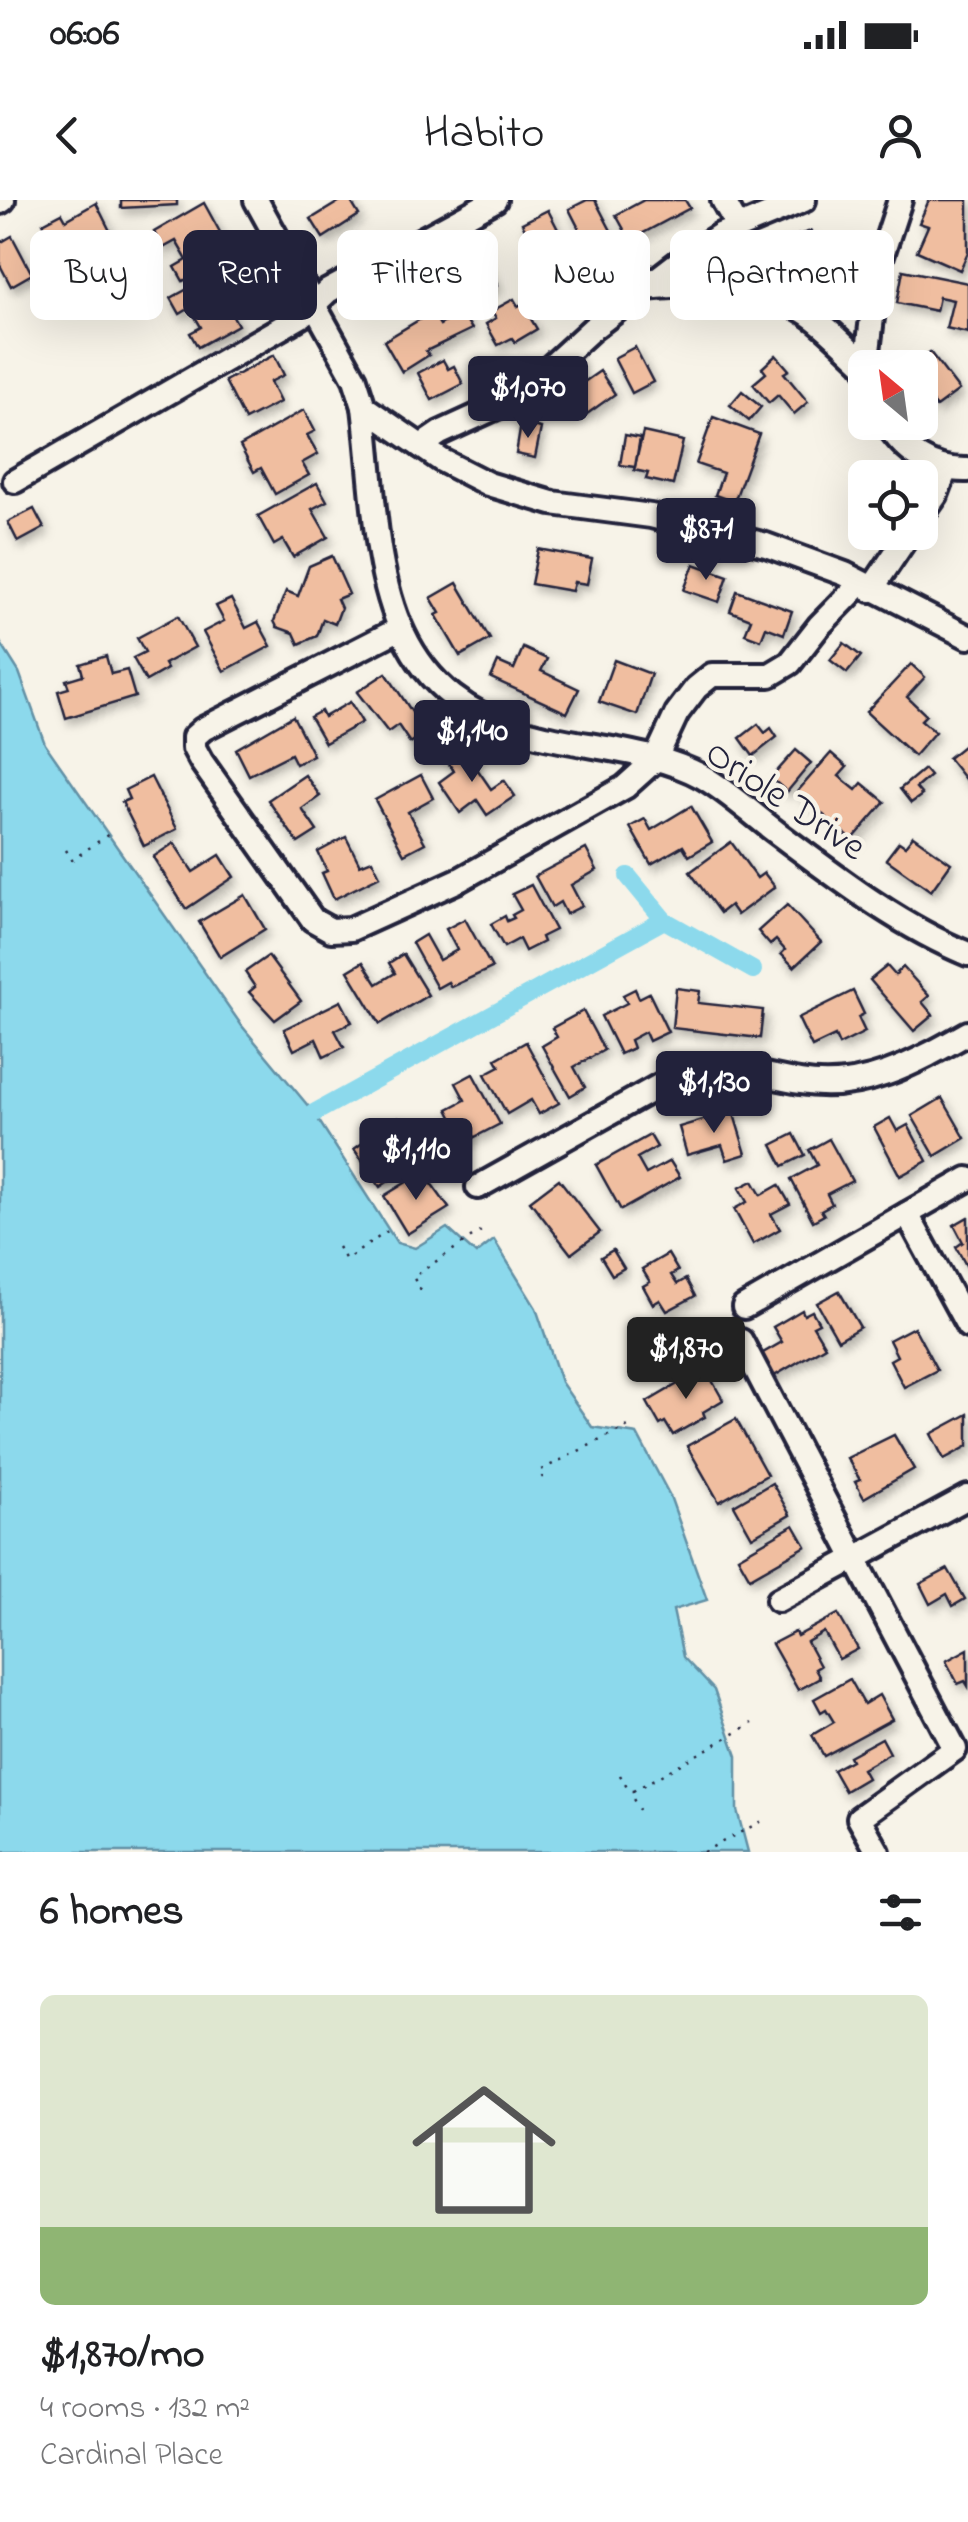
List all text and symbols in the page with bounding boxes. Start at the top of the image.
text: 06:06 [50,7,120,63]
text: Habito [424,102,544,168]
icon: back [40,108,95,163]
icon: person [873,108,928,163]
chip: Buy [30,230,163,320]
chip: Rent [183,230,317,320]
chip: Filters [337,230,498,320]
chip: New [518,230,650,320]
chip: Apartment [670,230,894,320]
north arrow [848,350,938,440]
map controls [848,350,938,550]
pin: $1,070 [447,356,609,441]
text: $1,070 [490,365,566,412]
button: locate [848,460,938,550]
pin: $871 [647,498,765,583]
text: $871 [679,507,733,554]
pin: $1,140 [391,700,553,785]
text: $1,140 [436,709,508,756]
street label: Oriole Drive [692,726,877,878]
pin: $1,130 [633,1051,795,1136]
text: $1,130 [678,1060,750,1107]
pin: $1,110 [335,1118,497,1203]
text: $1,110 [381,1127,451,1174]
pin: $1,870 [605,1317,767,1402]
text: $1,870 [649,1326,723,1373]
text: 6 homes [40,1882,184,1943]
icon: filters [873,1885,928,1940]
icon: home [394,2060,574,2240]
text: $1,870/mo [40,2325,205,2386]
text: 4 rooms · 132 m² [40,2386,250,2433]
text: Cardinal Place [40,2433,223,2480]

